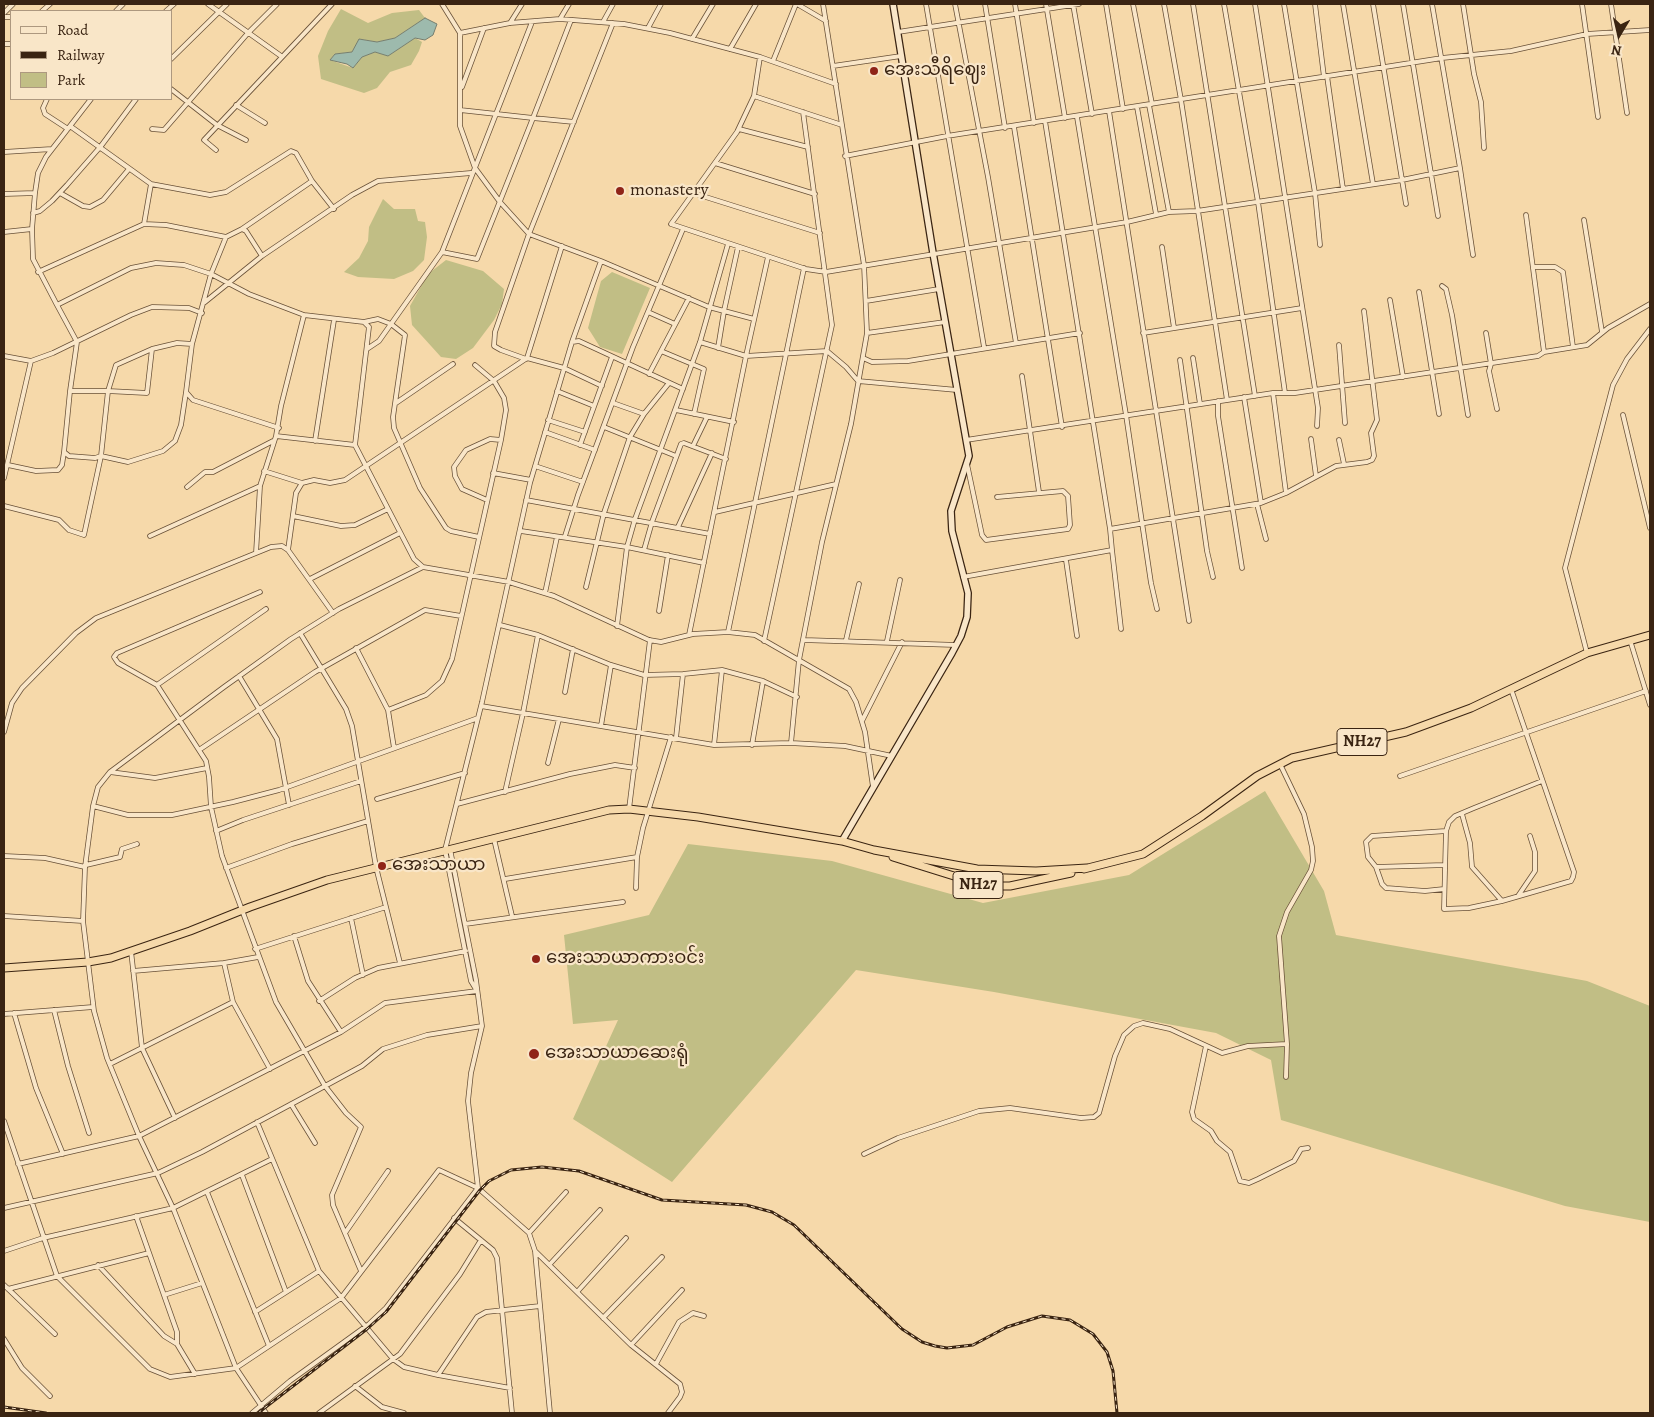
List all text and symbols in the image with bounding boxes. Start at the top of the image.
legend [10,10,172,100]
north arrow [1594,10,1644,60]
text: Road [57,20,88,40]
text: N [1610,40,1623,60]
text: Railway [57,45,104,65]
place label: အေးသီရိဈေး [884,60,986,82]
marker: အေးသီရိဈေး [868,65,880,77]
text: Park [57,70,85,90]
place label: monastery [630,180,709,202]
marker: monastery [614,185,626,197]
road number: NH27 [1337,729,1387,756]
place label: အေးသာယာ [392,855,486,877]
marker: အေးသာယာ [376,860,388,872]
road number: NH27 [953,872,1003,898]
place label: အေးသာယာကားဝင်း [546,948,704,970]
marker: အေးသာယာကားဝင်း [530,953,542,965]
place label: အေးသာယာဆေးရုံ [545,1043,688,1065]
marker: အေးသာယာဆေးရုံ [527,1047,541,1061]

